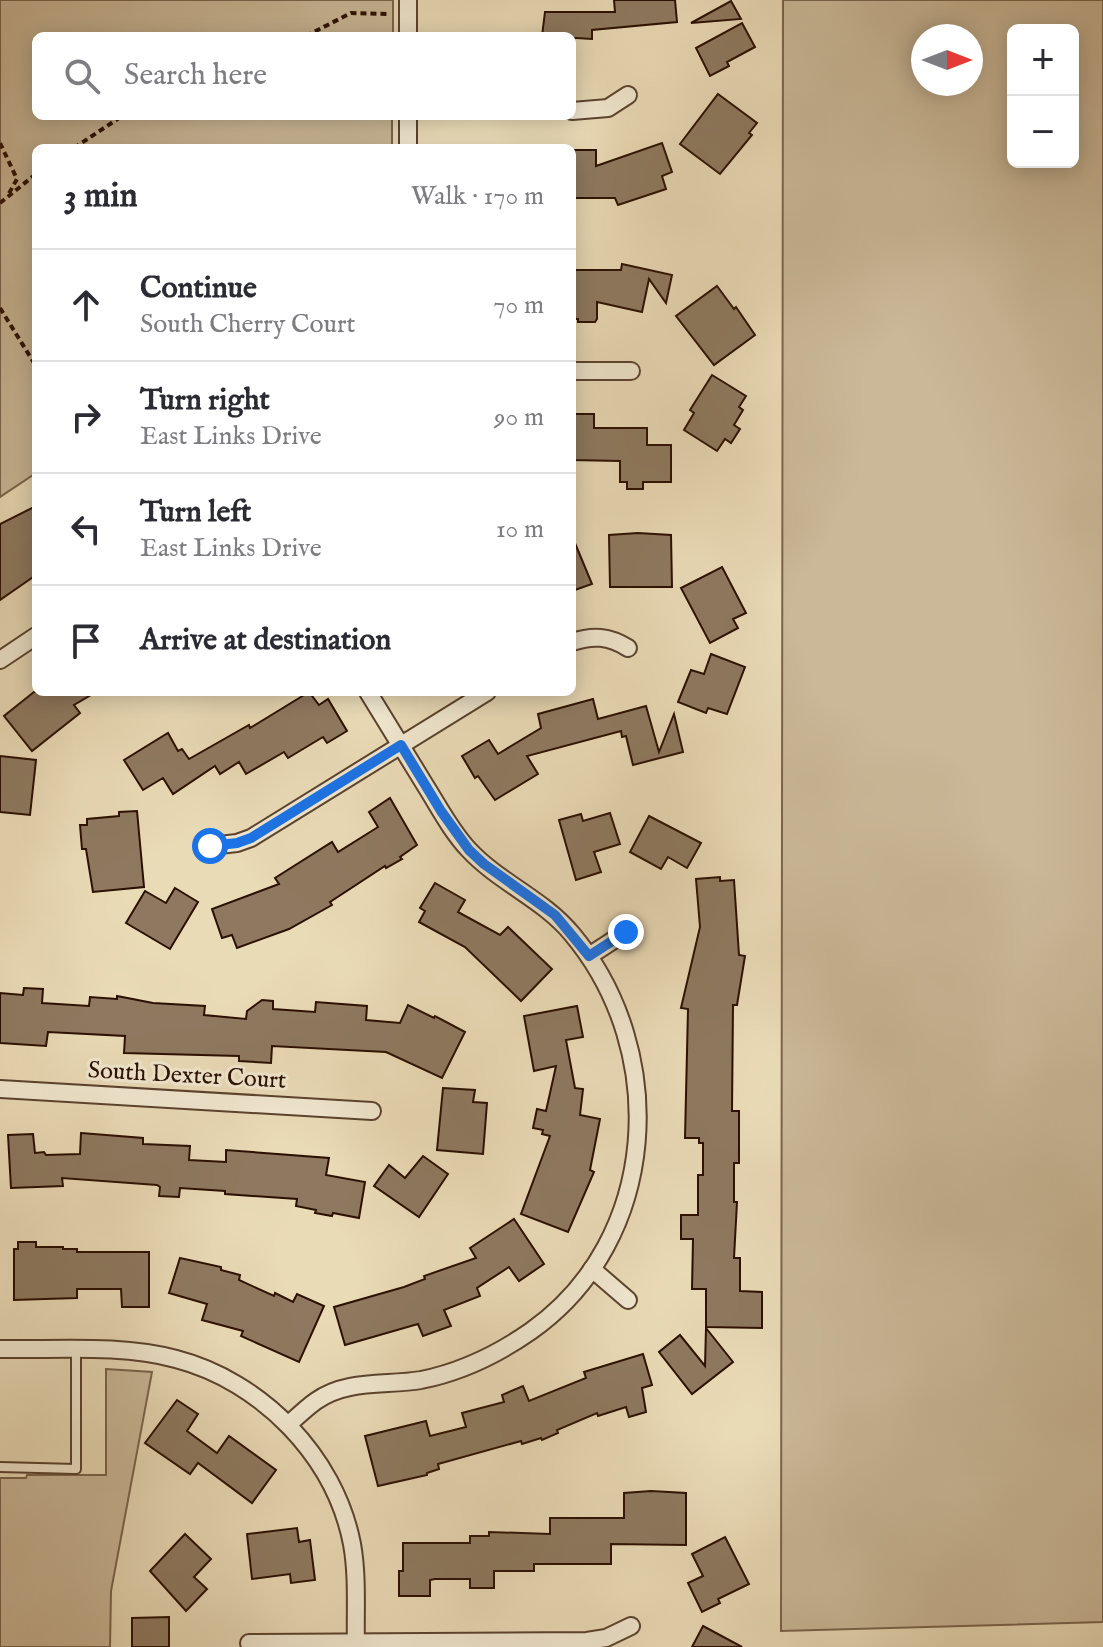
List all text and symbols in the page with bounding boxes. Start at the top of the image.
north arrow [911,24,983,96]
map controls [1007,24,1079,168]
button: + [1007,24,1079,96]
search box [32,32,576,120]
icon: search [60,54,104,98]
text: Search here [124,57,267,95]
button: − [1007,96,1079,168]
text: 3 min [64,175,138,218]
text: Walk · 170 m [411,180,544,213]
text: Continue [140,270,257,308]
icon: ahead [64,283,108,327]
text: 70 m [493,289,544,322]
text: South Cherry Court [140,308,355,341]
text: Turn right [140,382,270,420]
icon: right [64,395,108,439]
text: 90 m [494,401,544,434]
text: East Links Drive [140,420,322,453]
text: Turn left [140,494,251,532]
icon: left [64,507,108,551]
text: 10 m [496,513,544,546]
text: East Links Drive [140,532,322,565]
icon: arrive [64,619,108,663]
text: Arrive at destination [140,622,391,660]
route start [192,828,228,864]
route end [608,914,644,950]
street label: South Dexter Court [87,1055,287,1097]

